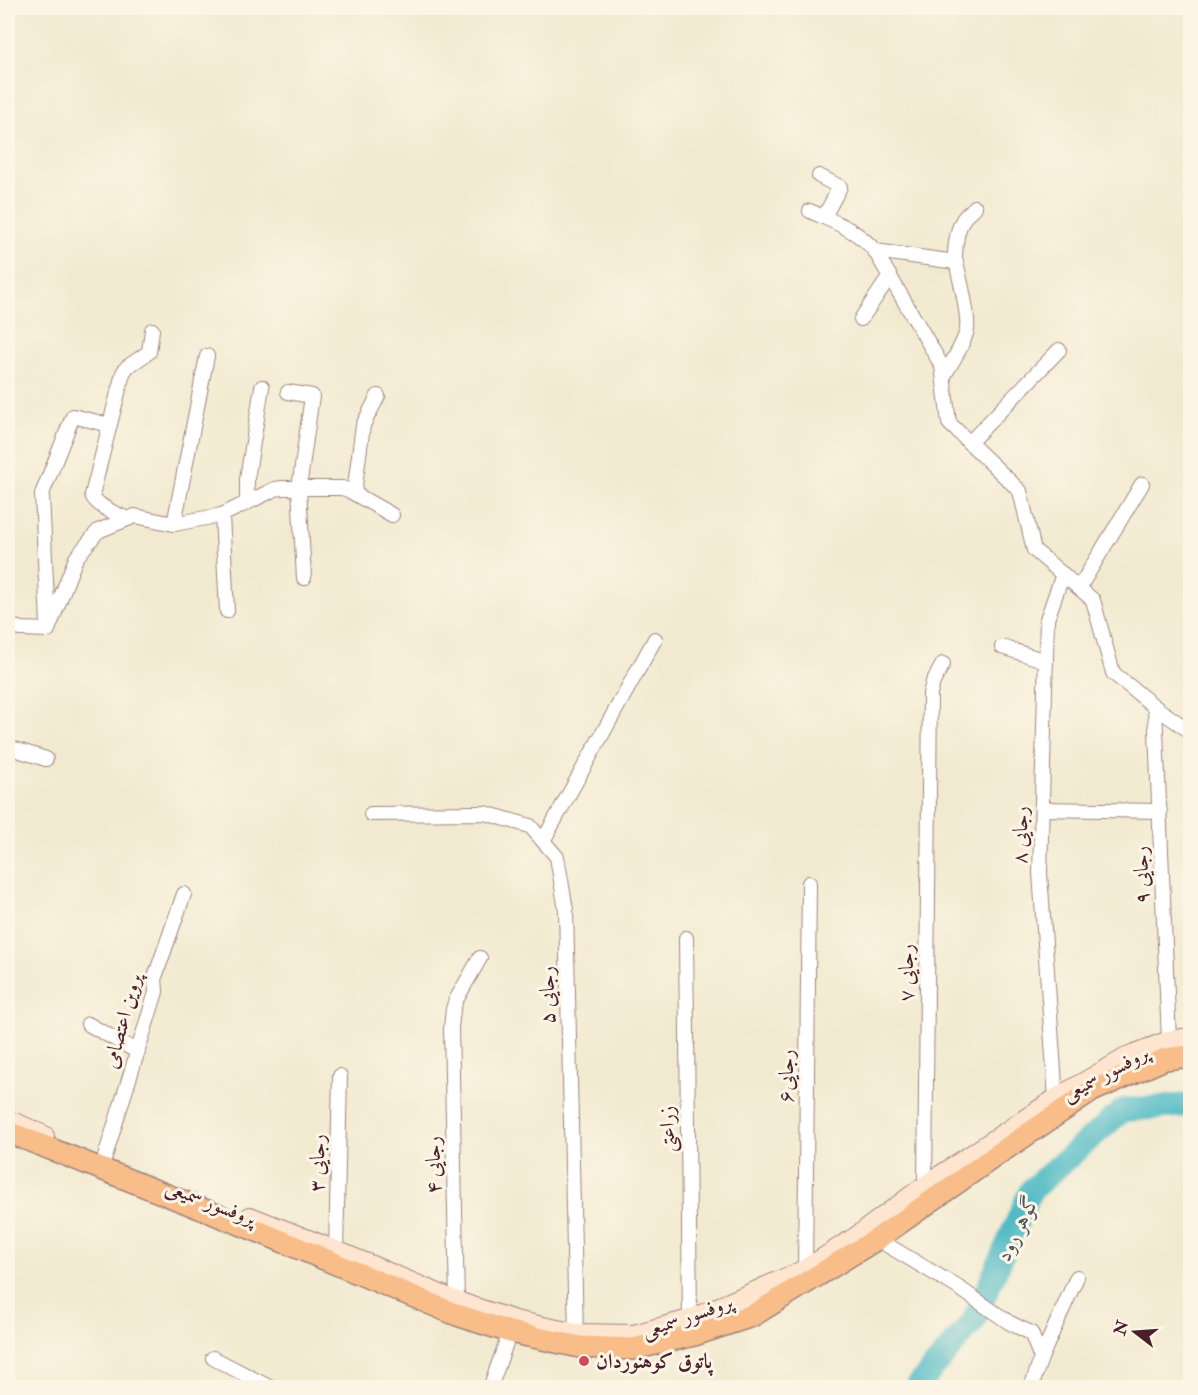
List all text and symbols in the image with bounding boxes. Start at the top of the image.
street label: رجایی ۸ [1006,806,1035,864]
street label: رجایی ۹ [1127,846,1156,904]
street label: رجایی ۷ [893,944,920,1002]
street label: رجایی ۵ [533,966,562,1024]
street label: پروین اعتصامی [97,968,149,1072]
street label: پروفسور سمیعی [1057,1038,1155,1108]
street label: رجایی۶ [773,1049,800,1103]
street label: زراعتی [654,1105,682,1153]
street label: رجایی ۳ [303,1134,332,1192]
street label: رجایی ۴ [419,1136,448,1194]
street label: پروفسور سمیعی [162,1173,262,1233]
water label: گوهر رود [990,1189,1046,1266]
street label: پروفسور سمیعی [638,1288,739,1345]
north arrow [1105,1302,1165,1362]
text: N [1110,1317,1133,1339]
place label: پاتوق کوهنوردان [596,1348,714,1376]
marker: پاتوق کوهنوردان [577,1354,591,1368]

